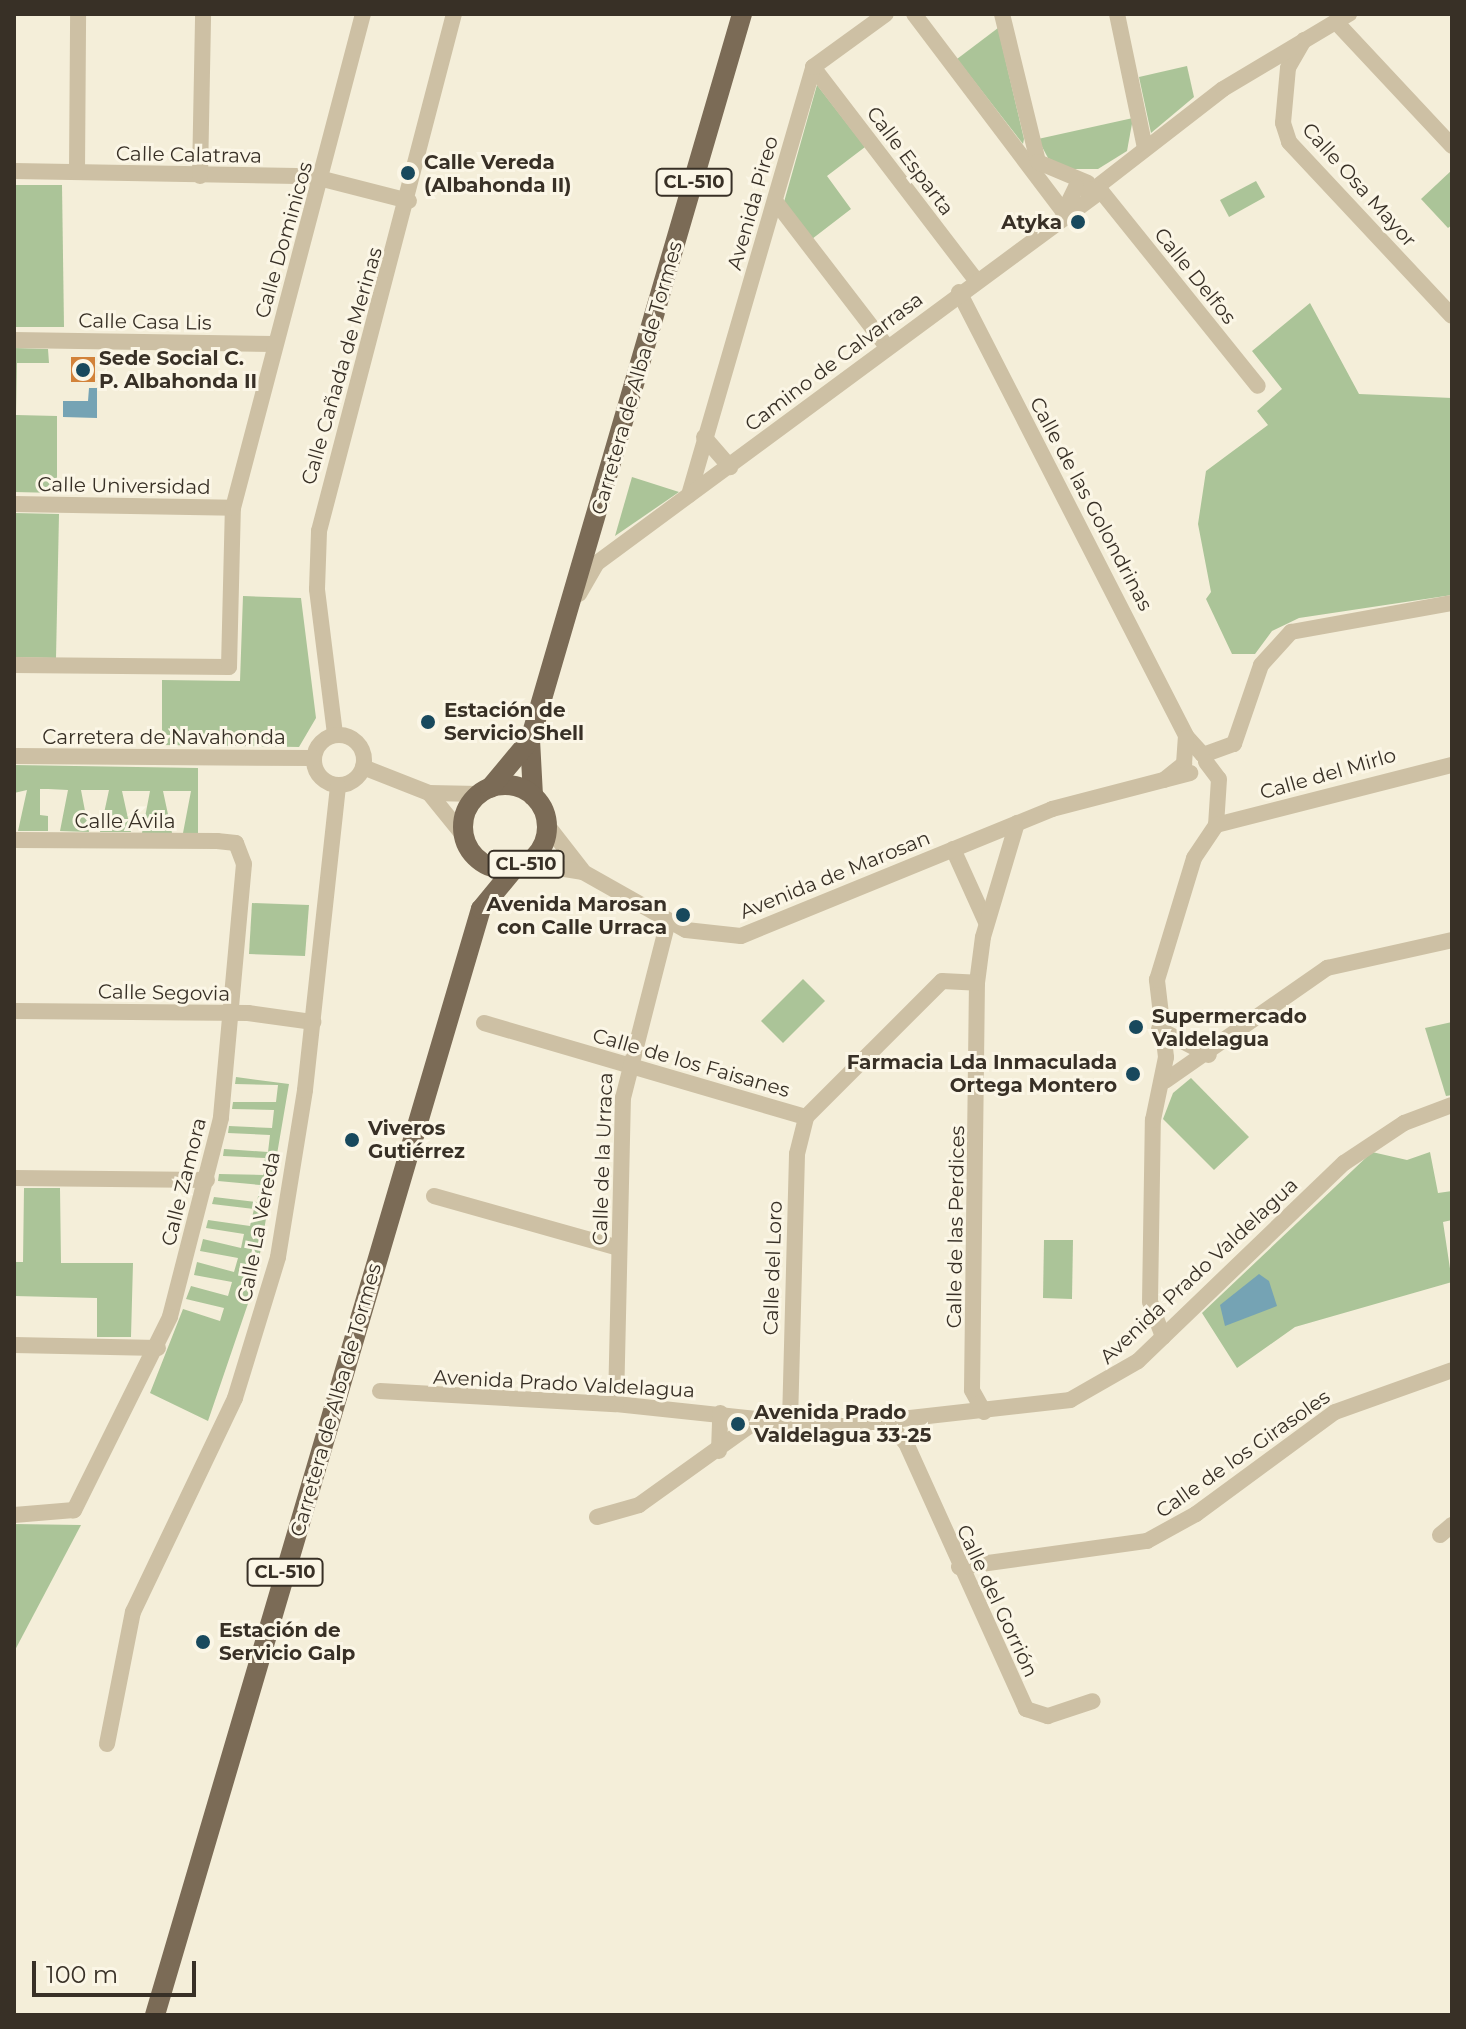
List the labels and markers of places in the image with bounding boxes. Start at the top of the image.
place label: Calle Vereda (Albahonda II) [424,150,571,197]
marker: Calle Vereda (Albahonda II) [399,164,417,182]
place label: Atyka [1001,210,1062,234]
marker: Atyka [1069,213,1087,231]
place label: Sede Social C. P. Albahonda II [99,346,257,393]
marker: Sede Social C. P. Albahonda II [74,361,92,379]
place label: Estación de Servicio Shell [444,698,584,745]
marker: Estación de Servicio Shell [419,713,437,731]
place label: Avenida Marosan con Calle Urraca [487,892,667,939]
marker: Avenida Marosan con Calle Urraca [674,906,692,924]
place label: Supermercado Valdelagua [1152,1004,1307,1051]
marker: Supermercado Valdelagua [1127,1018,1145,1036]
place label: Farmacia Lda Inmaculada Ortega Montero [847,1050,1117,1097]
marker: Farmacia Lda Inmaculada Ortega Montero [1124,1065,1142,1083]
place label: Viveros Gutiérrez [368,1116,465,1163]
marker: Viveros Gutiérrez [343,1131,361,1149]
place label: Avenida Prado Valdelagua 33-25 [754,1400,931,1447]
marker: Avenida Prado Valdelagua 33-25 [729,1415,747,1433]
place label: Estación de Servicio Galp [219,1618,355,1665]
marker: Estación de Servicio Galp [194,1633,212,1651]

